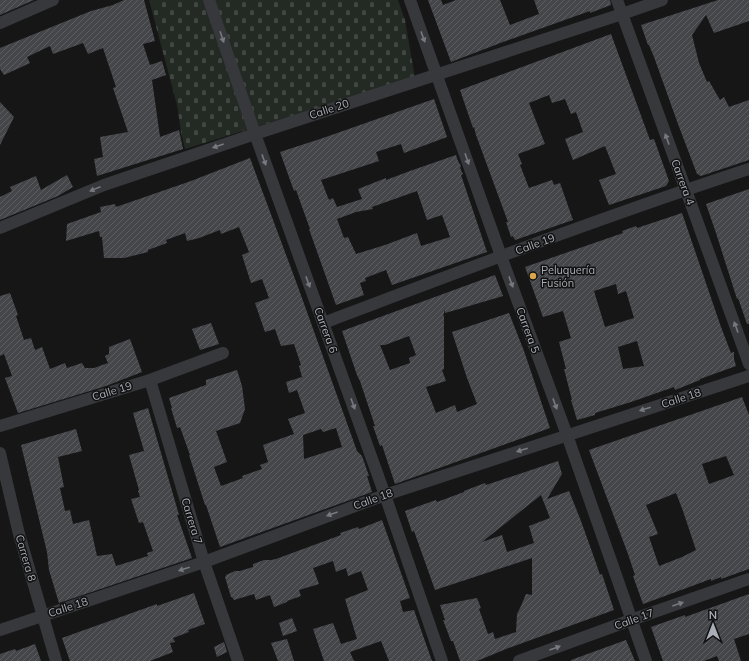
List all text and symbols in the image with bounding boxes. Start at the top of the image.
one-way arrow [219,31,225,43]
one-way arrow [421,31,427,43]
street label: Calle 20 [307,96,351,122]
one-way arrow [664,133,670,145]
one-way arrow [211,144,223,150]
one-way arrow [464,153,470,165]
one-way arrow [261,154,267,166]
street label: Carrera 4 [668,157,698,207]
one-way arrow [89,186,100,192]
street label: Calle 19 [513,230,557,258]
place label: Peluquería Fusión [541,263,595,290]
marker: Peluquería Fusión [528,271,538,281]
one-way arrow [508,276,514,288]
one-way arrow [306,277,312,289]
street label: Carrera 6 [311,305,341,355]
street label: Carrera 5 [513,305,543,355]
one-way arrow [732,321,738,333]
street label: Calle 19 [90,378,134,404]
street label: Calle 18 [659,385,703,411]
one-way arrow [553,398,559,410]
one-way arrow [350,399,356,411]
one-way arrow [639,406,651,412]
one-way arrow [515,447,527,453]
street label: Calle 18 [351,485,395,513]
street label: Carrera 7 [178,496,206,546]
one-way arrow [326,512,338,518]
street label: Carrera 8 [13,533,39,583]
one-way arrow [178,566,190,572]
street label: Calle 18 [46,594,90,620]
one-way arrow [672,600,684,606]
street label: Calle 17 [612,605,656,633]
north arrow [693,605,733,645]
text: N [709,608,717,622]
one-way arrow [550,644,562,650]

